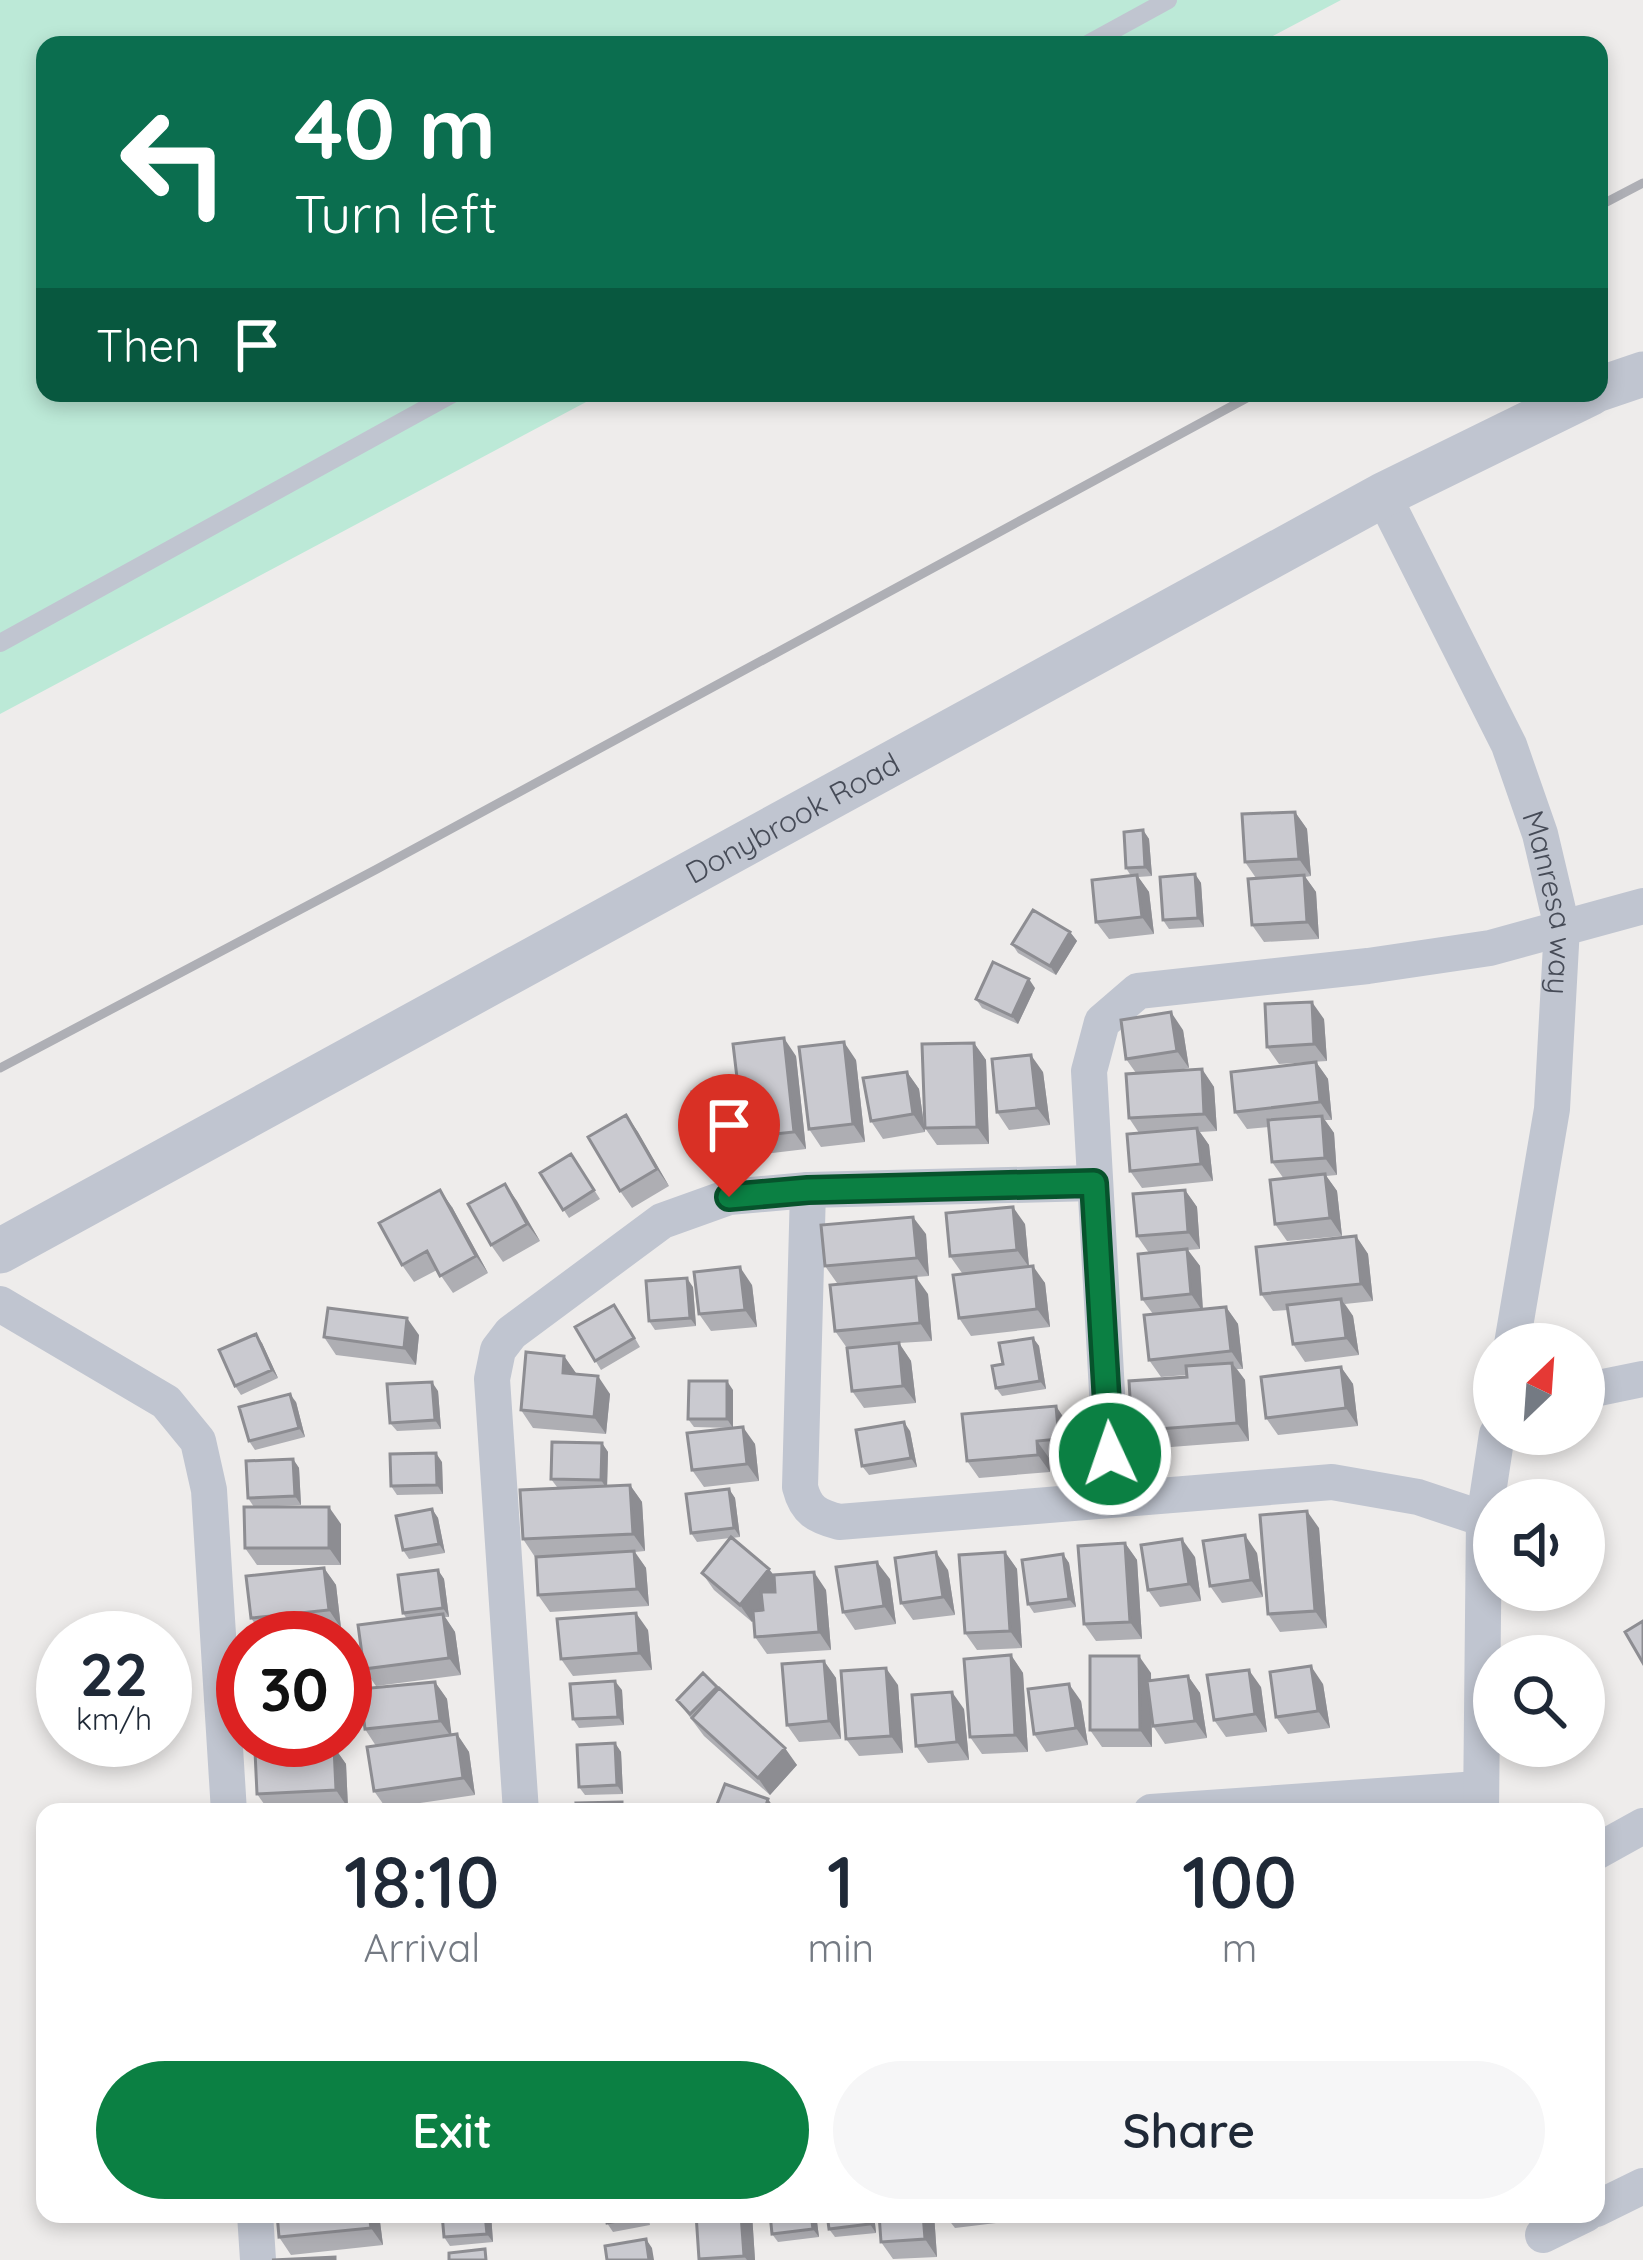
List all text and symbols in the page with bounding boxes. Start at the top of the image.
text: 40 m [294,75,496,180]
icon: left [96,84,252,240]
text: Turn left [294,179,498,247]
icon: arrive [224,312,290,378]
text: Then [96,317,200,373]
street label: Donybrook Road [679,744,906,892]
street label: Manresa way [1514,805,1581,996]
pin [678,1074,780,1197]
icon: arrive [696,1092,762,1158]
north arrow [1473,1323,1605,1455]
map controls [1473,1323,1605,1767]
position arrow [1047,1391,1173,1517]
button: sound [1473,1479,1605,1611]
speed limit sign: 30 [216,1611,372,1767]
button: search [1473,1635,1605,1767]
text: 22 [80,1636,148,1711]
text: km/h [76,1700,152,1738]
text: 18:10 [344,1836,500,1926]
text: 1 [827,1836,855,1926]
text: 100 [1182,1836,1297,1926]
text: Arrival [363,1923,480,1972]
text: min [808,1923,874,1972]
text: m [1222,1923,1257,1972]
button: Exit [96,2061,809,2199]
button: Share [833,2061,1545,2199]

